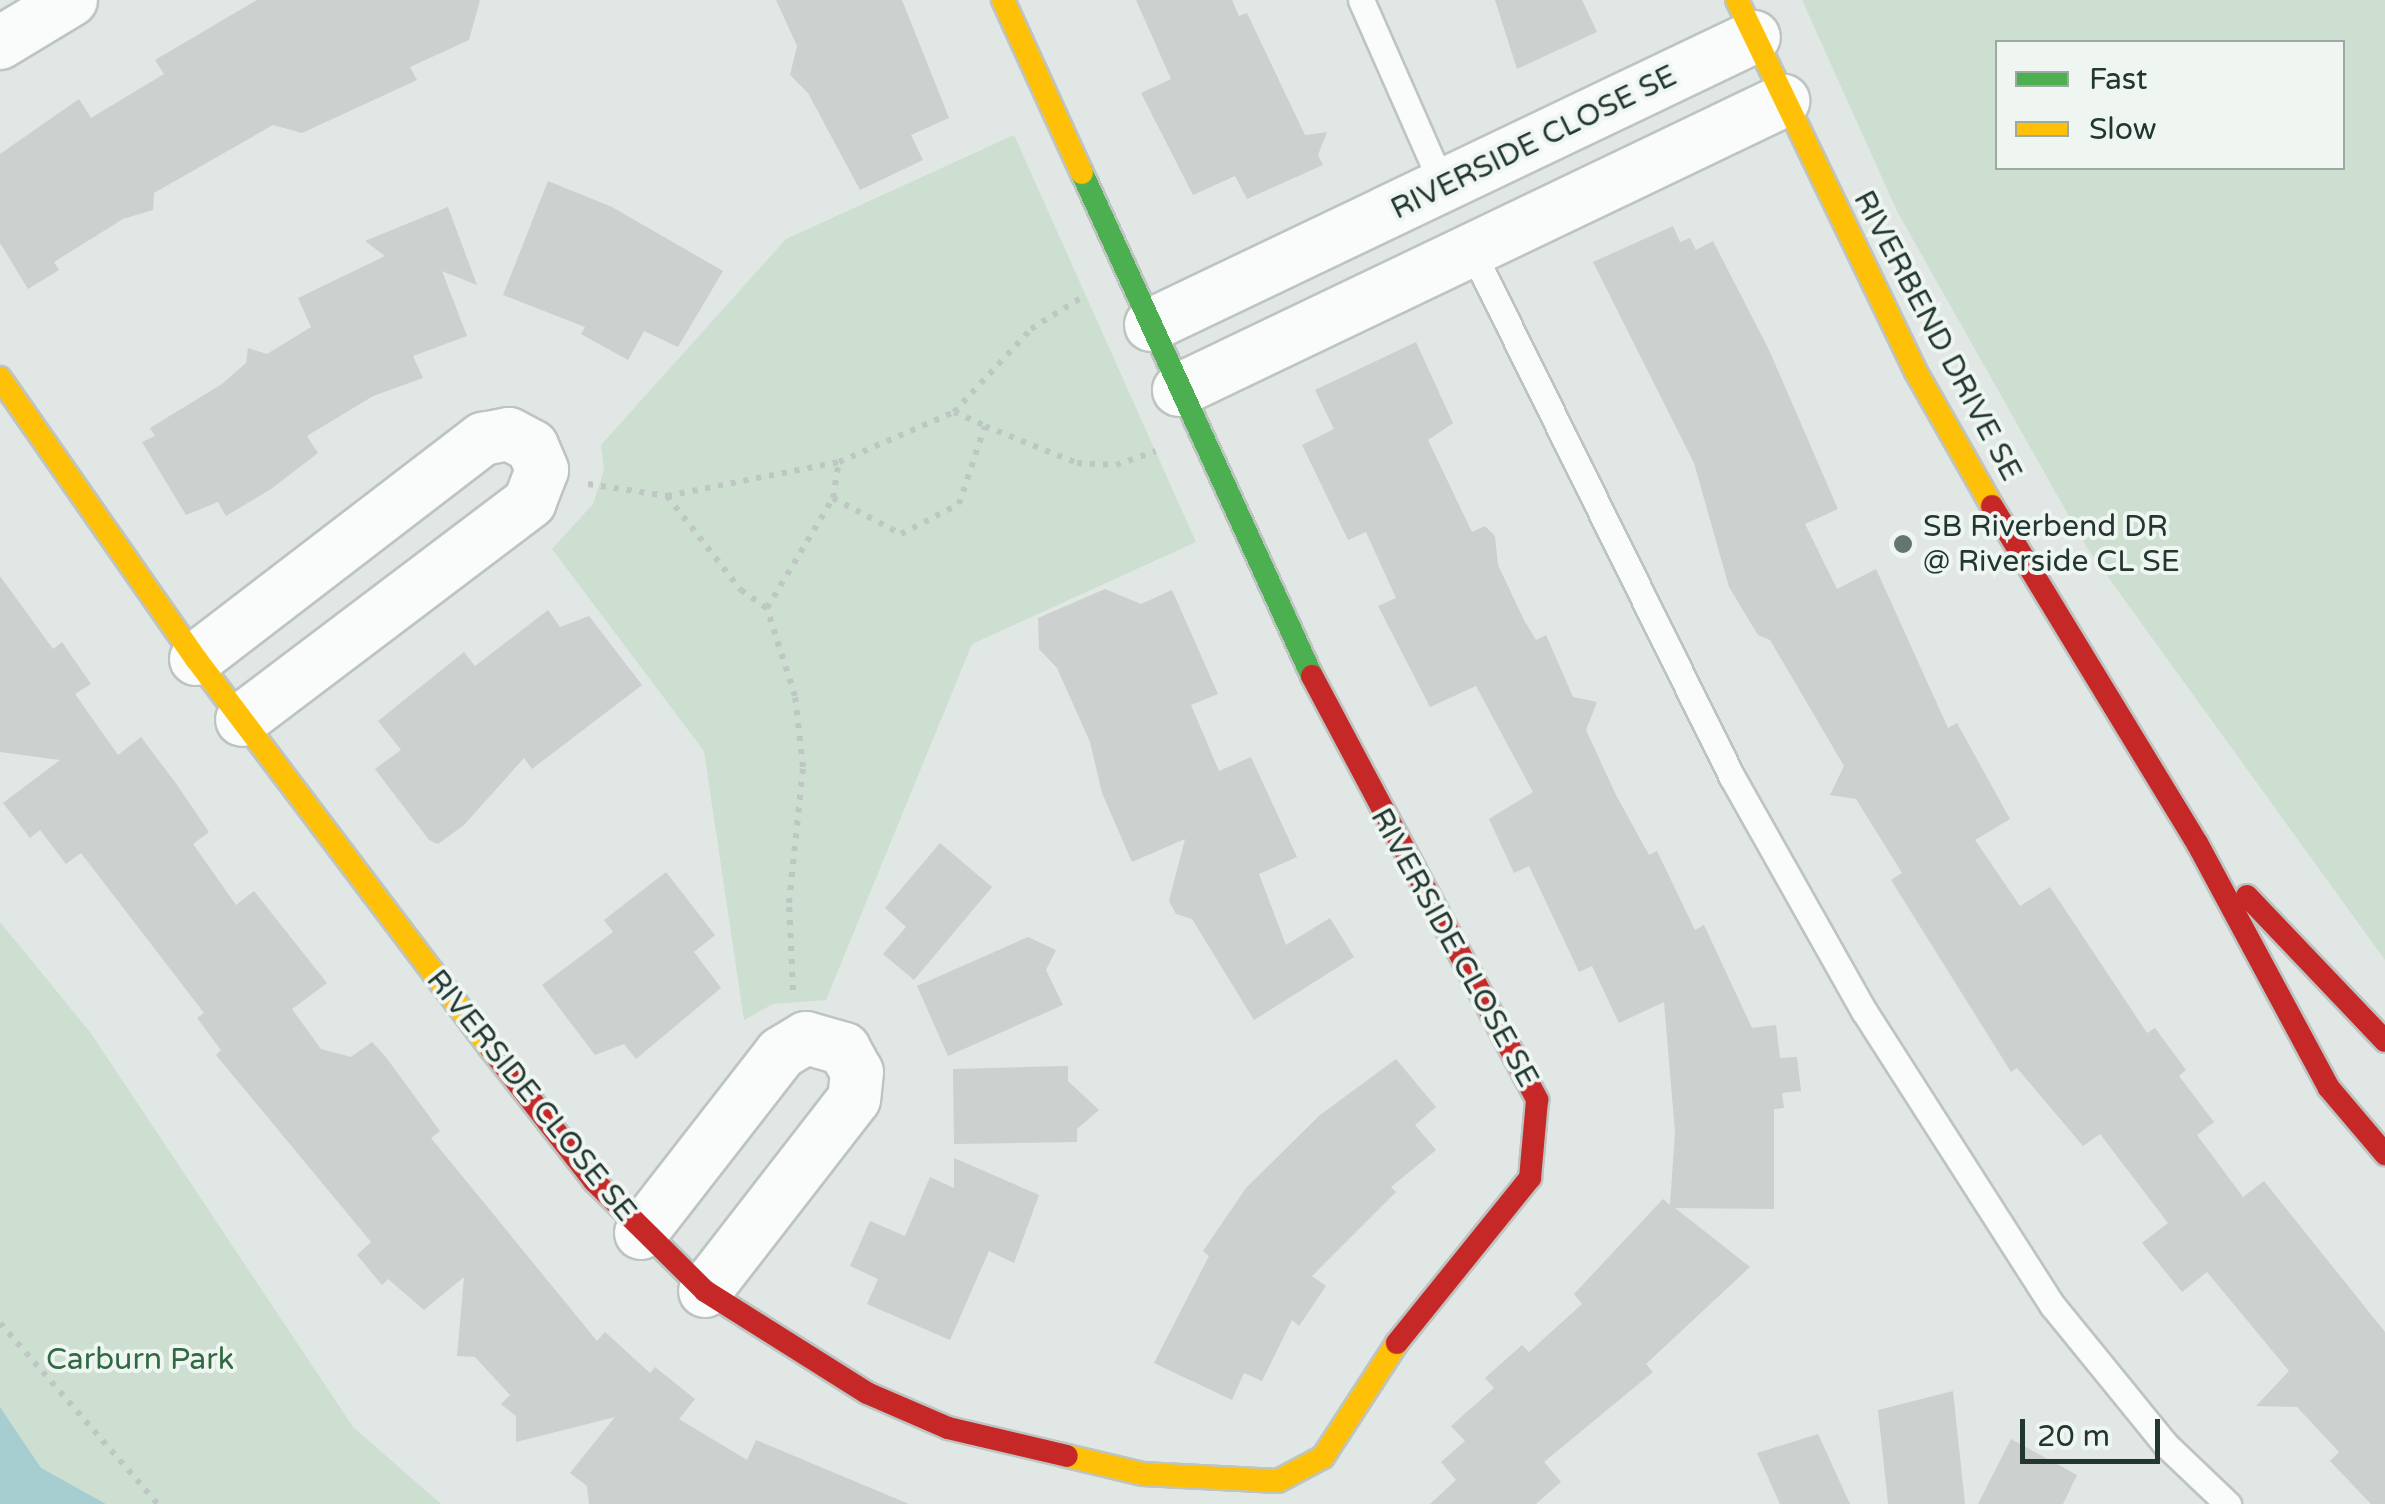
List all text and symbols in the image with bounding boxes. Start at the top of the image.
legend [1995,40,2345,170]
street label: RIVERSIDE CLOSE SE [1385,58,1683,228]
text: Fast [2089,61,2148,98]
text: Slow [2089,111,2157,148]
street label: RIVERBEND DRIVE SE [1845,185,2029,487]
place label: SB Riverbend DR @ Riverside CL SE [1923,509,2180,580]
marker: SB Riverbend DR @ Riverside CL SE [1892,533,1914,555]
street label: RIVERSIDE CLOSE SE [1362,802,1546,1094]
street label: RIVERSIDE CLOSE SE [418,963,644,1229]
park label: Carburn Park [46,1342,234,1378]
scale bar [2025,1399,2165,1461]
text: 20 m [2037,1418,2110,1455]

